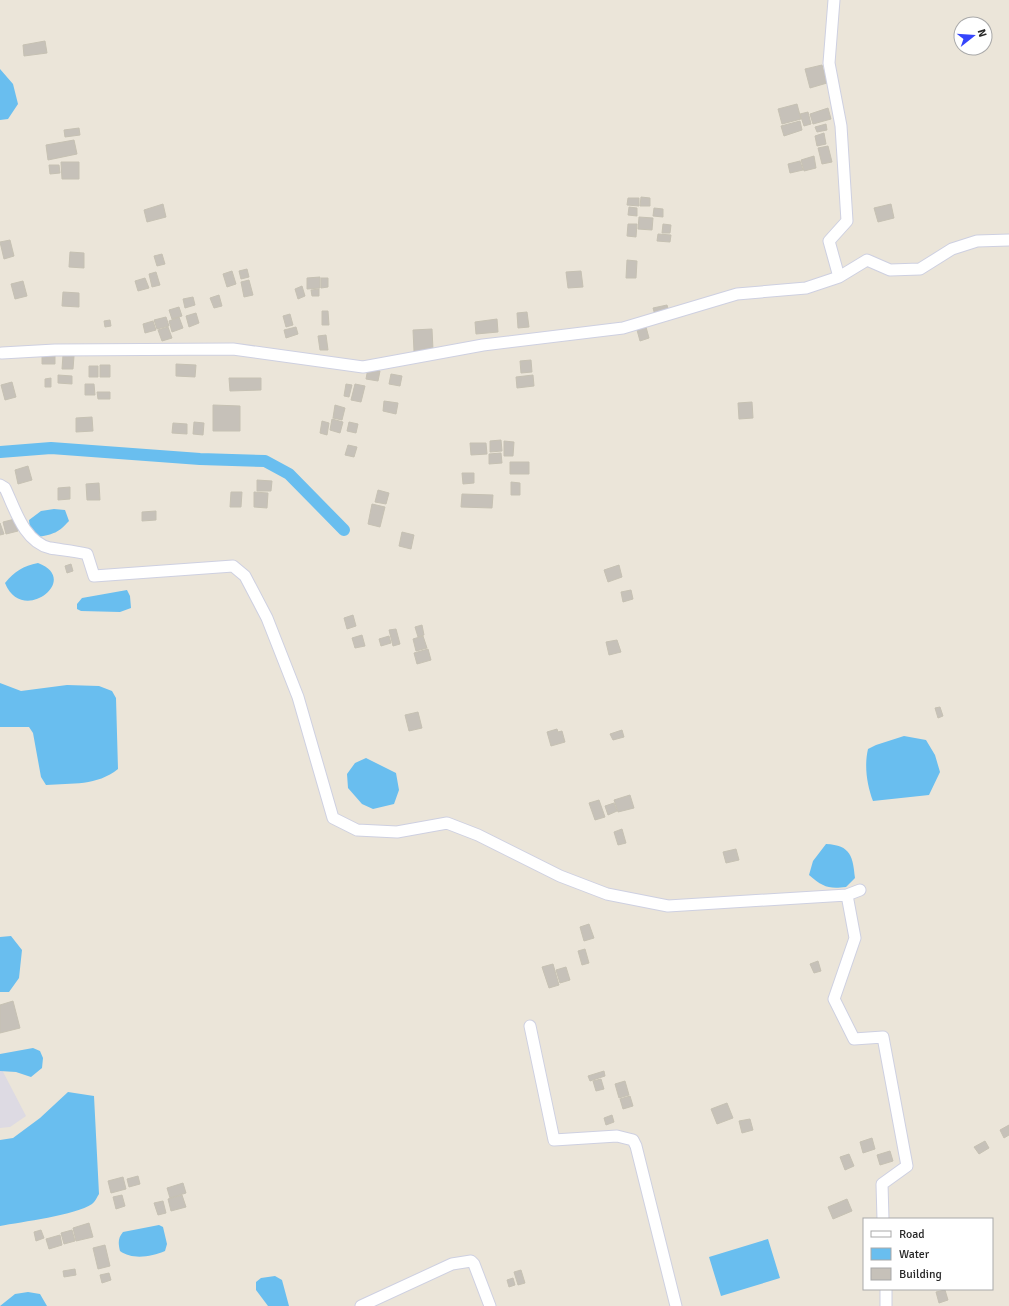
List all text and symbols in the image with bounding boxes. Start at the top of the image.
north arrow [953,16,993,56]
text: N [975,28,989,39]
legend [863,1218,993,1290]
text: Road [899,1227,925,1242]
text: Water [899,1247,930,1262]
text: Building [899,1267,942,1282]

